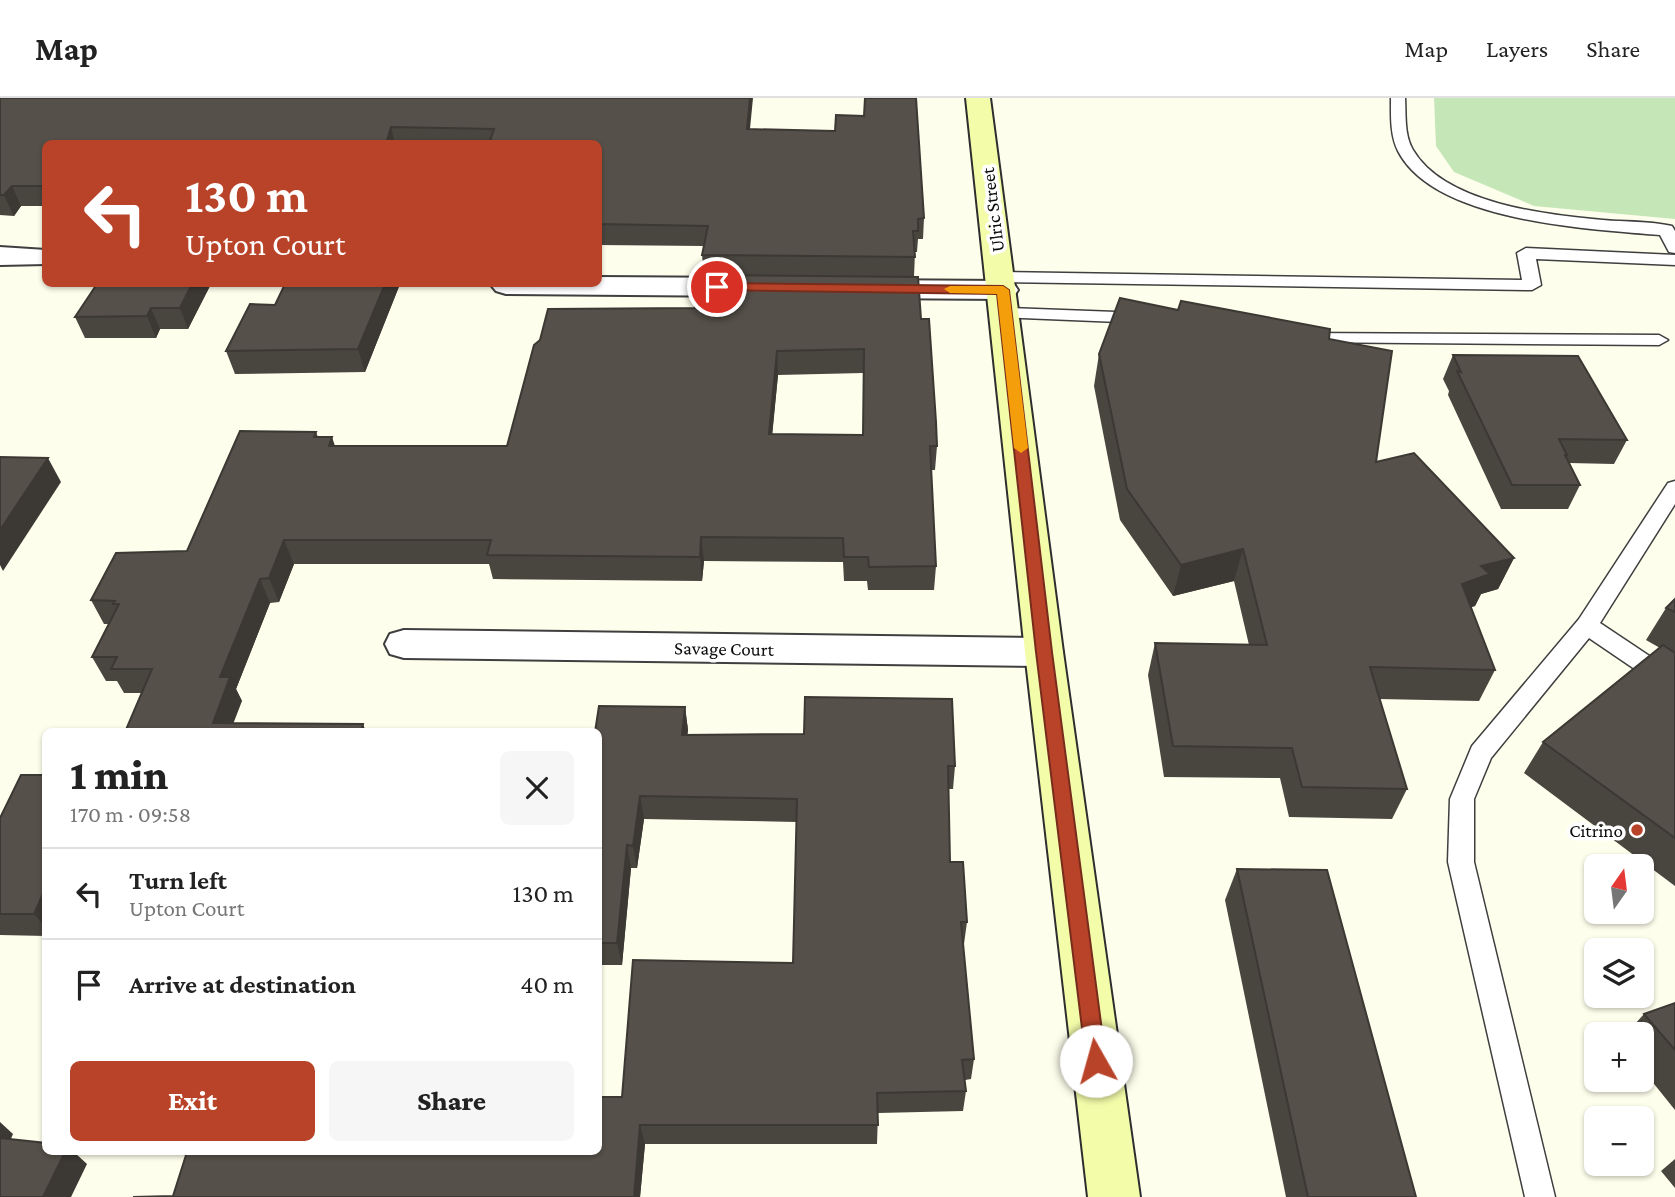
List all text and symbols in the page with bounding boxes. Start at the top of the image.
text: Map [35,30,98,67]
text: Map [1404,35,1448,62]
text: Layers [1486,35,1548,62]
text: Share [1586,35,1640,62]
street label: Ulric Street [977,166,1008,253]
icon: left [70,168,161,259]
text: 130 m [185,168,308,223]
text: Upton Court [185,226,346,262]
pin [687,257,747,317]
icon: arrive [698,268,736,306]
street label: Savage Court [674,637,775,660]
text: 1 min [70,751,168,798]
button: close [500,751,574,825]
text: 170 m · 09:58 [70,801,191,827]
place label: Citrino [1569,820,1623,841]
marker: Citrino [1629,822,1645,838]
north arrow [1584,854,1654,924]
map controls [1584,854,1654,1176]
text: Turn left [129,866,227,895]
icon: left [70,875,108,913]
text: 130 m [513,879,574,908]
text: Upton Court [129,895,244,921]
button: layers [1584,938,1654,1008]
icon: arrive [70,966,108,1004]
text: Arrive at destination [129,970,356,999]
text: 40 m [520,970,574,999]
button: + [1584,1022,1654,1092]
position arrow [1059,1024,1133,1098]
button: Exit [70,1061,315,1141]
button: Share [329,1061,574,1141]
button: − [1584,1106,1654,1176]

